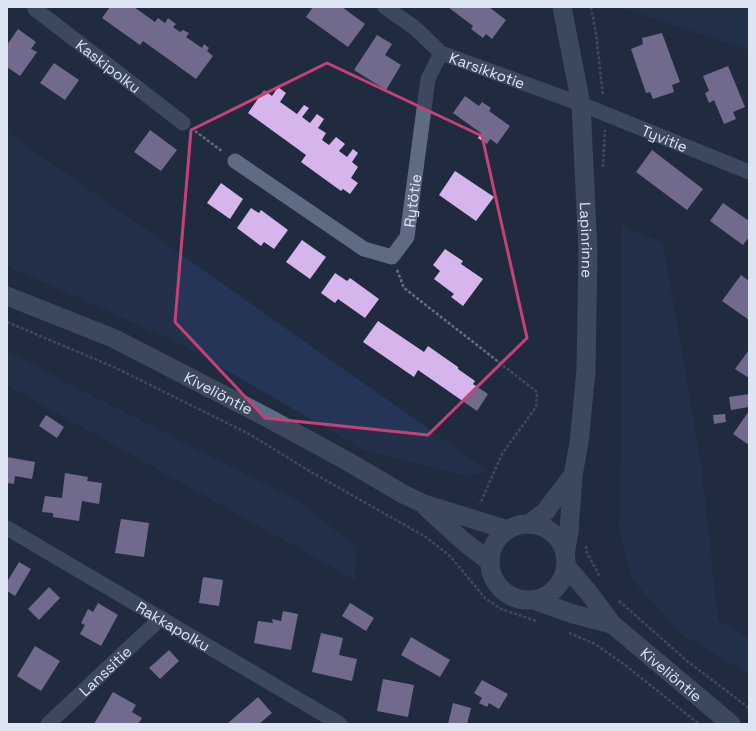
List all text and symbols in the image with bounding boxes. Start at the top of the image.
street label: Kaskipolku [72,35,145,97]
street label: Karsikkotie [447,47,528,92]
street label: Tyvitie [639,120,691,156]
street label: Rytötie [399,173,425,228]
street label: Lapinrinne [576,202,598,278]
street label: Kiveliöntie [181,367,256,418]
street label: Rakkapolku [133,597,214,655]
street label: Lanssitie [75,641,135,700]
street label: Kiveliöntie [637,643,706,705]

